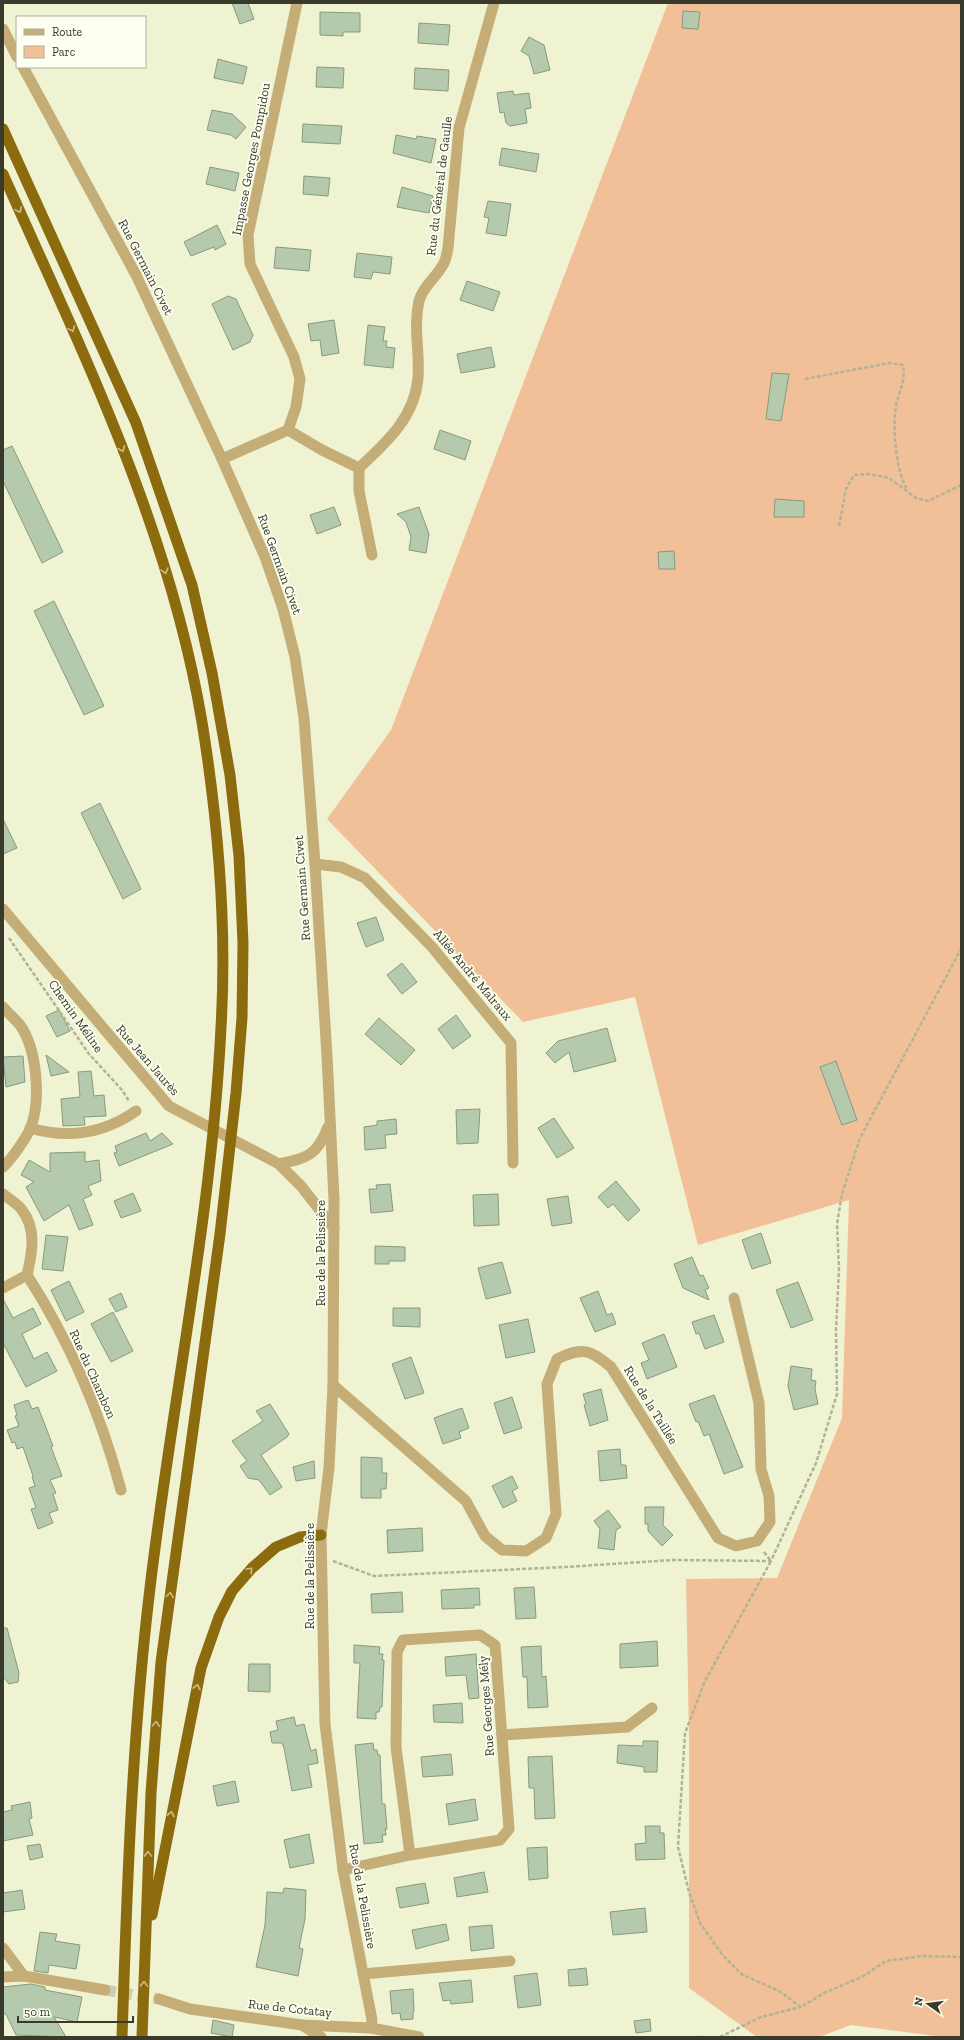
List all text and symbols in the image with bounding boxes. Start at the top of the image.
legend [16,16,146,68]
text: Route [52,25,83,39]
text: Parc [52,45,76,59]
street label: Impasse Georges Pompidou [229,81,273,237]
street label: Rue du Général de Gaulle [423,115,455,257]
one-way arrow [14,206,22,213]
street label: Rue Germain Civet [115,217,177,318]
one-way arrow [67,324,75,332]
one-way arrow [117,445,125,452]
street label: Rue Germain Civet [255,512,305,616]
one-way arrow [160,568,168,575]
street label: Rue Germain Civet [291,835,313,941]
street label: Allée André Malraux [430,926,516,1024]
street label: Chemin Méline [45,977,107,1055]
street label: Rue Jean Jaurès [113,1022,183,1099]
street label: Rue de la Pelissière [313,1200,328,1306]
street label: Rue du Chambon [67,1327,120,1421]
street label: Rue de la Taillée [621,1363,681,1447]
street label: Rue de la Pelissière [302,1523,317,1629]
one-way arrow [246,1568,253,1575]
one-way arrow [165,1592,174,1598]
street label: Rue Georges Mély [475,1655,497,1757]
one-way arrow [192,1684,200,1690]
one-way arrow [152,1721,161,1727]
one-way arrow [166,1811,174,1817]
street label: Rue de la Pelissière [346,1842,380,1950]
one-way arrow [144,1851,152,1857]
one-way arrow [140,1981,148,1987]
north arrow [908,1984,948,2024]
text: N [911,1995,926,2007]
street label: Rue de Cotatay [247,1996,333,2020]
scale bar [18,1998,133,2024]
text: 50 m [24,2005,51,2019]

